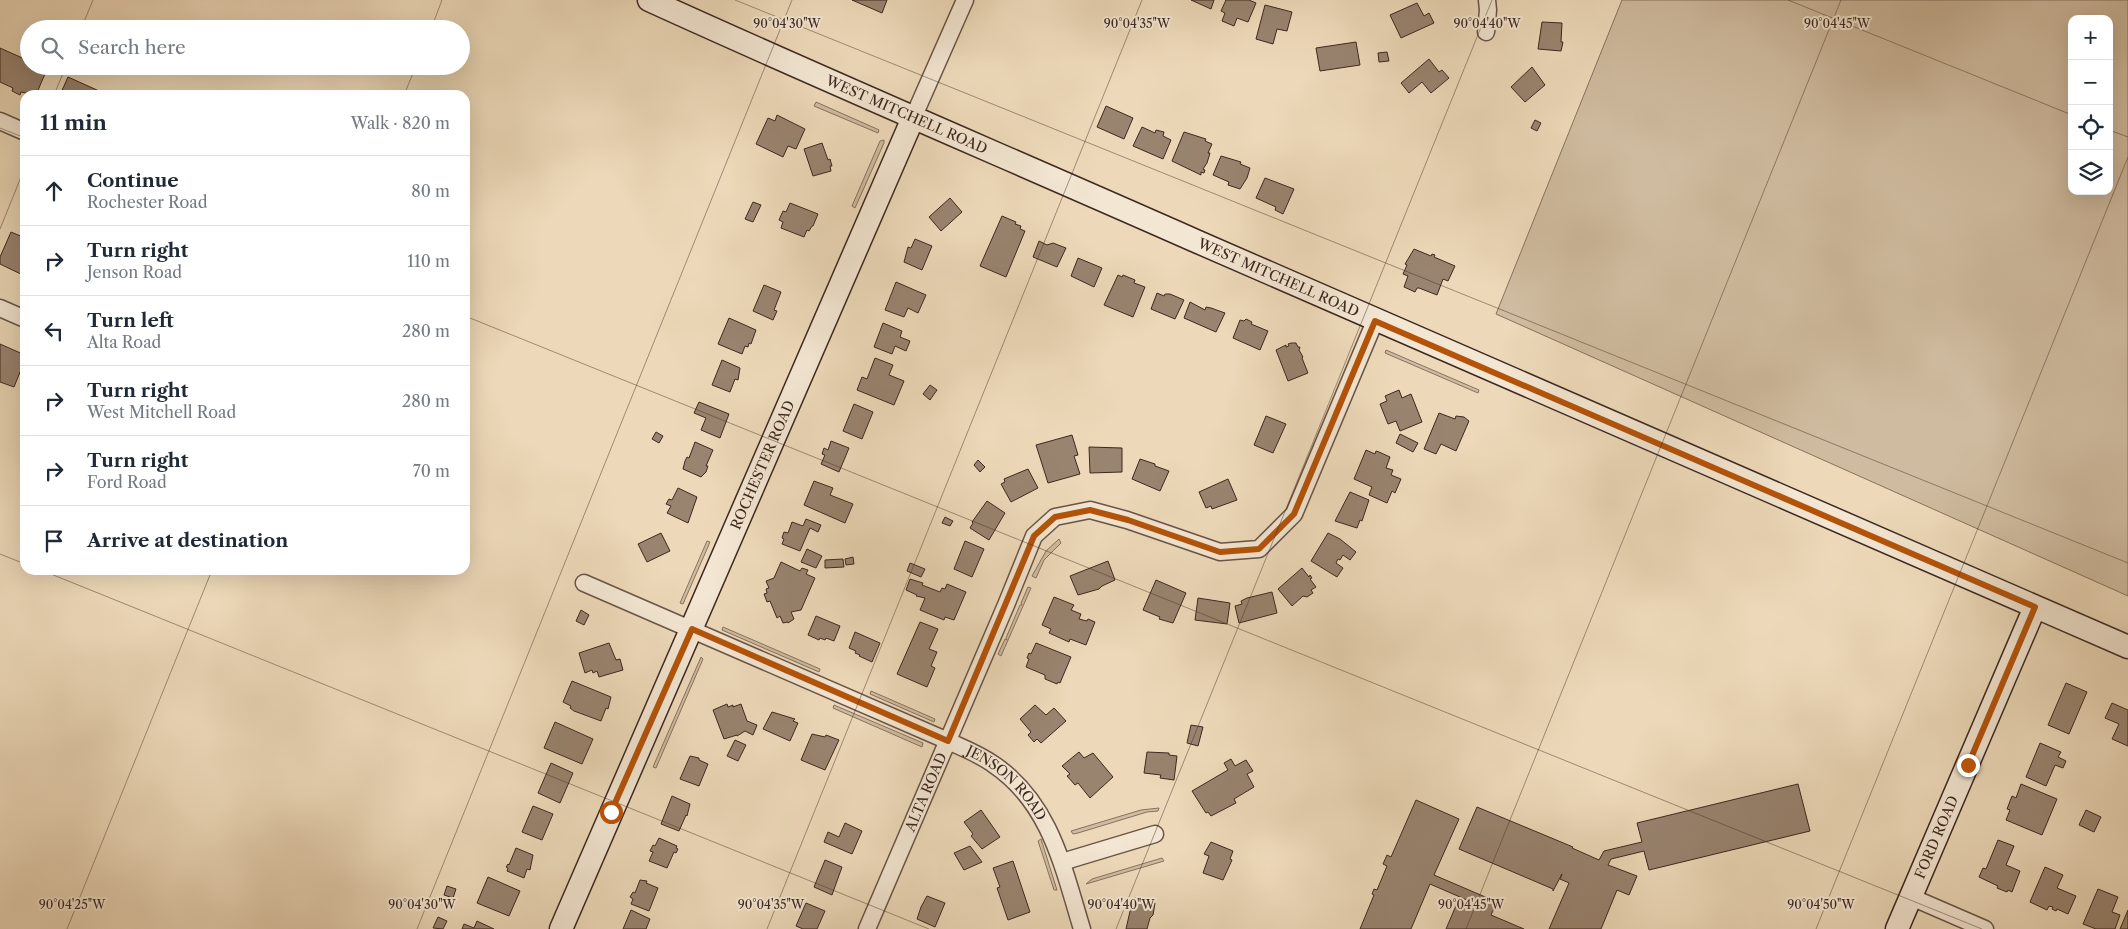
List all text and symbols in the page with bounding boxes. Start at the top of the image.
map controls [2068,15,2113,195]
button: + [2068,15,2113,60]
text: 90°04'30"W [753,16,822,31]
text: 90°04'35"W [1104,16,1171,31]
text: 90°04'40"W [1453,16,1521,31]
text: 90°04'45"W [1804,16,1871,31]
search box [20,20,470,75]
icon: search [38,34,66,62]
text: Search here [78,36,186,59]
button: − [2068,60,2113,105]
street label: WEST MITCHELL ROAD [822,71,990,158]
button: locate [2068,105,2113,150]
text: 11 min [40,110,107,135]
text: Walk · 820 m [351,113,450,133]
button: layers [2068,150,2113,195]
text: Continue [87,169,179,192]
icon: ahead [40,177,68,205]
text: 80 m [411,181,450,201]
text: Rochester Road [87,192,208,212]
street label: WEST MITCHELL ROAD [1194,234,1362,321]
text: Turn right [87,239,188,262]
icon: right [40,247,68,275]
text: 110 m [407,251,450,271]
text: Jenson Road [87,262,182,282]
text: Turn left [87,309,174,332]
icon: left [40,317,68,345]
text: 280 m [402,321,450,341]
text: Alta Road [87,332,161,352]
text: Turn right [87,379,188,402]
icon: right [40,387,68,415]
text: 280 m [402,391,450,411]
street label: ROCHESTER ROAD [727,397,798,532]
text: West Mitchell Road [87,402,236,422]
text: Turn right [87,449,188,472]
icon: right [40,457,68,485]
text: 70 m [413,461,450,481]
text: Ford Road [87,472,167,492]
icon: arrive [40,527,68,555]
text: Arrive at destination [87,529,288,552]
street label: JENSON ROAD [961,741,1050,824]
street label: ALTA ROAD [900,750,951,835]
route end [1957,754,1980,777]
street label: FORD ROAD [1911,793,1962,882]
route start [600,801,623,824]
text: 90°04'25"W [39,897,106,912]
text: 90°04'30"W [388,897,457,912]
text: 90°04'35"W [738,897,805,912]
text: 90°04'40"W [1087,897,1155,912]
text: 90°04'45"W [1438,897,1505,912]
text: 90°04'50"W [1787,897,1856,912]

